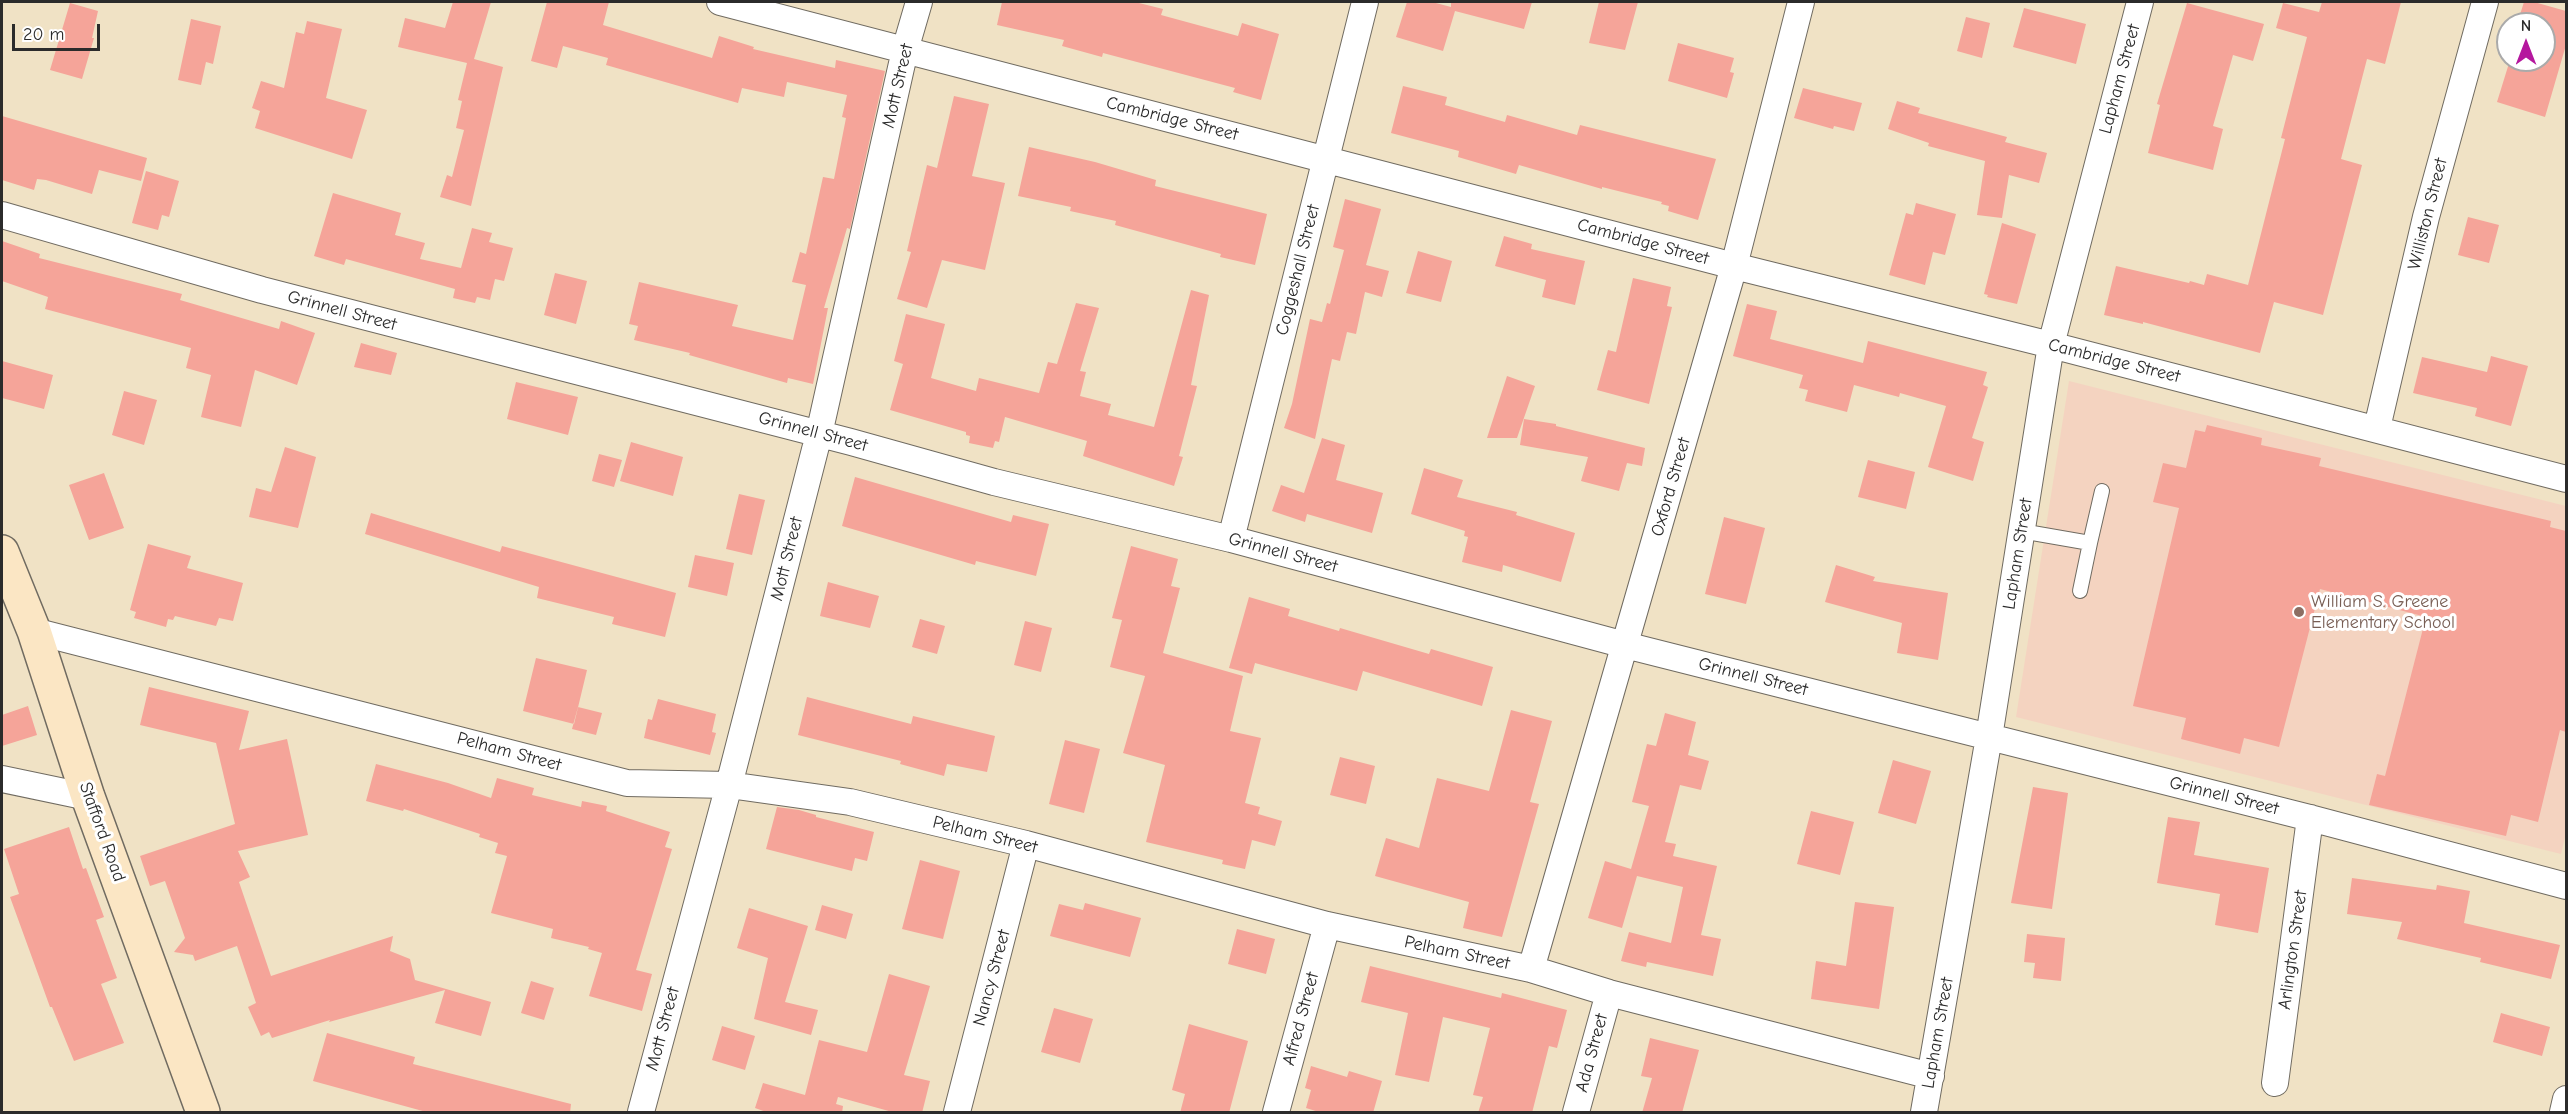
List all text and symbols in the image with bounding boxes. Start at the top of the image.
scale bar [15,12,104,50]
north arrow [2496,12,2556,72]
text: N [2521,17,2531,35]
street label: Lapham Street [2095,22,2145,136]
text: 20 m [23,24,64,45]
street label: Mott Street [878,42,918,130]
street label: Cambridge Street [1104,92,1240,146]
street label: Williston Street [2404,156,2452,272]
street label: Coggeshall Street [1271,202,1325,338]
street label: Cambridge Street [1575,214,1711,270]
street label: Grinnell Street [285,286,399,336]
street label: Cambridge Street [2046,334,2182,388]
street label: Grinnell Street [756,407,870,457]
street label: Oxford Street [1647,435,1695,539]
street label: Lapham Street [1999,497,2037,611]
street label: Mott Street [766,515,808,603]
street label: Grinnell Street [1226,528,1340,578]
place label: William S. Greene Elementary School [2311,591,2455,634]
marker: William S. Greene Elementary School [2292,605,2306,619]
street label: Grinnell Street [1696,653,1810,701]
street label: Pelham Street [454,728,564,776]
street label: Grinnell Street [2167,772,2281,820]
street label: Stafford Road [74,779,130,885]
street label: Pelham Street [930,812,1040,858]
street label: Arlington Street [2274,889,2312,1011]
street label: Nancy Street [969,927,1015,1029]
street label: Pelham Street [1402,931,1512,975]
street label: Alfred Street [1278,970,1324,1068]
street label: Lapham Street [1918,976,1958,1090]
street label: Mott Street [641,985,685,1073]
street label: Ada Street [1571,1011,1613,1095]

